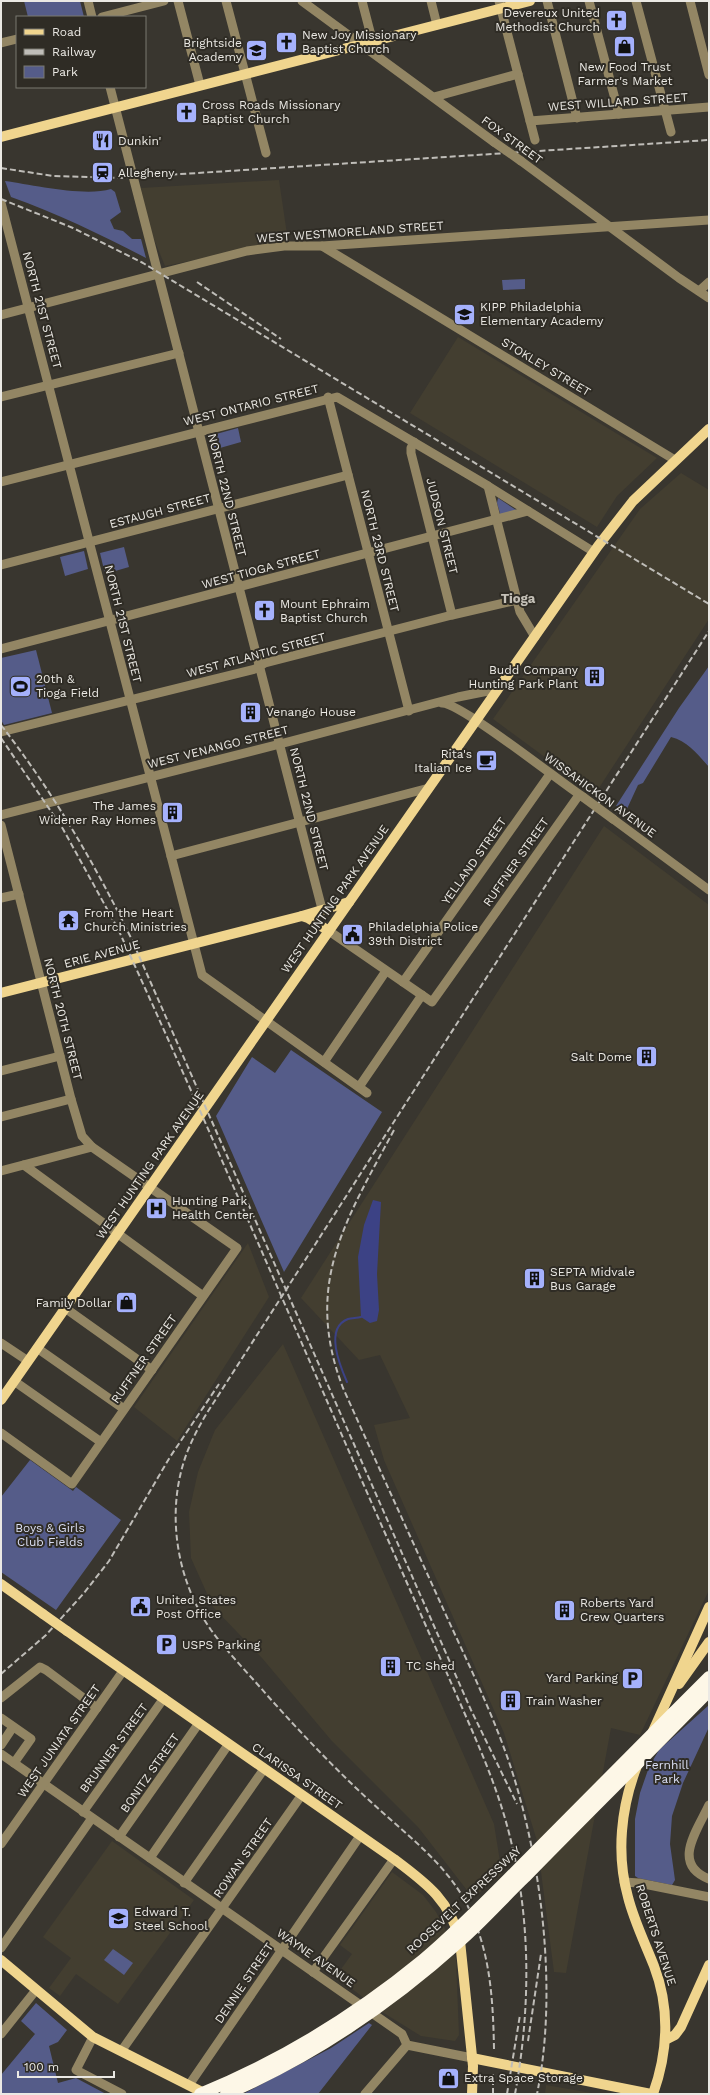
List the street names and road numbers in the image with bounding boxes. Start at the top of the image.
street label: WEST WILLARD STREET [547,90,689,114]
street label: FOX STREET [479,113,545,167]
street label: WEST WESTMORELAND STREET [256,218,444,246]
street label: NORTH 21ST STREET [20,250,64,370]
street label: STOKLEY STREET [499,335,593,399]
street label: WEST ONTARIO STREET [182,381,320,429]
street label: NORTH 22ND STREET [205,432,249,558]
street label: JUDSON STREET [423,476,461,576]
street label: NORTH 23RD STREET [358,488,402,614]
street label: ESTAUGH STREET [108,491,212,531]
street label: WEST TIOGA STREET [200,546,322,592]
street label: NORTH 21ST STREET [102,564,144,684]
street label: WEST ATLANTIC STREET [185,630,327,680]
street label: WEST VENANGO STREET [146,723,290,771]
street label: NORTH 22ND STREET [287,746,331,872]
street label: WISSAHICKON AVENUE [541,750,659,841]
street label: YELLAND STREET [439,815,509,907]
street label: RUFFNER STREET [480,815,552,909]
street label: WEST HUNTING PARK AVENUE [278,822,392,976]
street label: ERIE AVENUE [62,937,142,971]
street label: NORTH 20TH STREET [41,956,85,1082]
street label: WEST HUNTING PARK AVENUE [93,1088,207,1242]
street label: RUFFNER STREET [108,1312,180,1406]
street label: WEST JUNIATA STREET [15,1682,103,1800]
street label: BRUNNER STREET [77,1701,151,1795]
street label: BONITZ STREET [118,1731,182,1815]
street label: CLARISSA STREET [249,1740,345,1812]
street label: ROWAN STREET [210,1816,276,1900]
street label: ROOSEVELT EXPRESSWAY [404,1843,524,1957]
street label: ROBERTS AVENUE [633,1882,679,1988]
street label: WAYNE AVENUE [274,1926,358,1990]
street label: DENNIE STREET [212,1940,276,2026]

